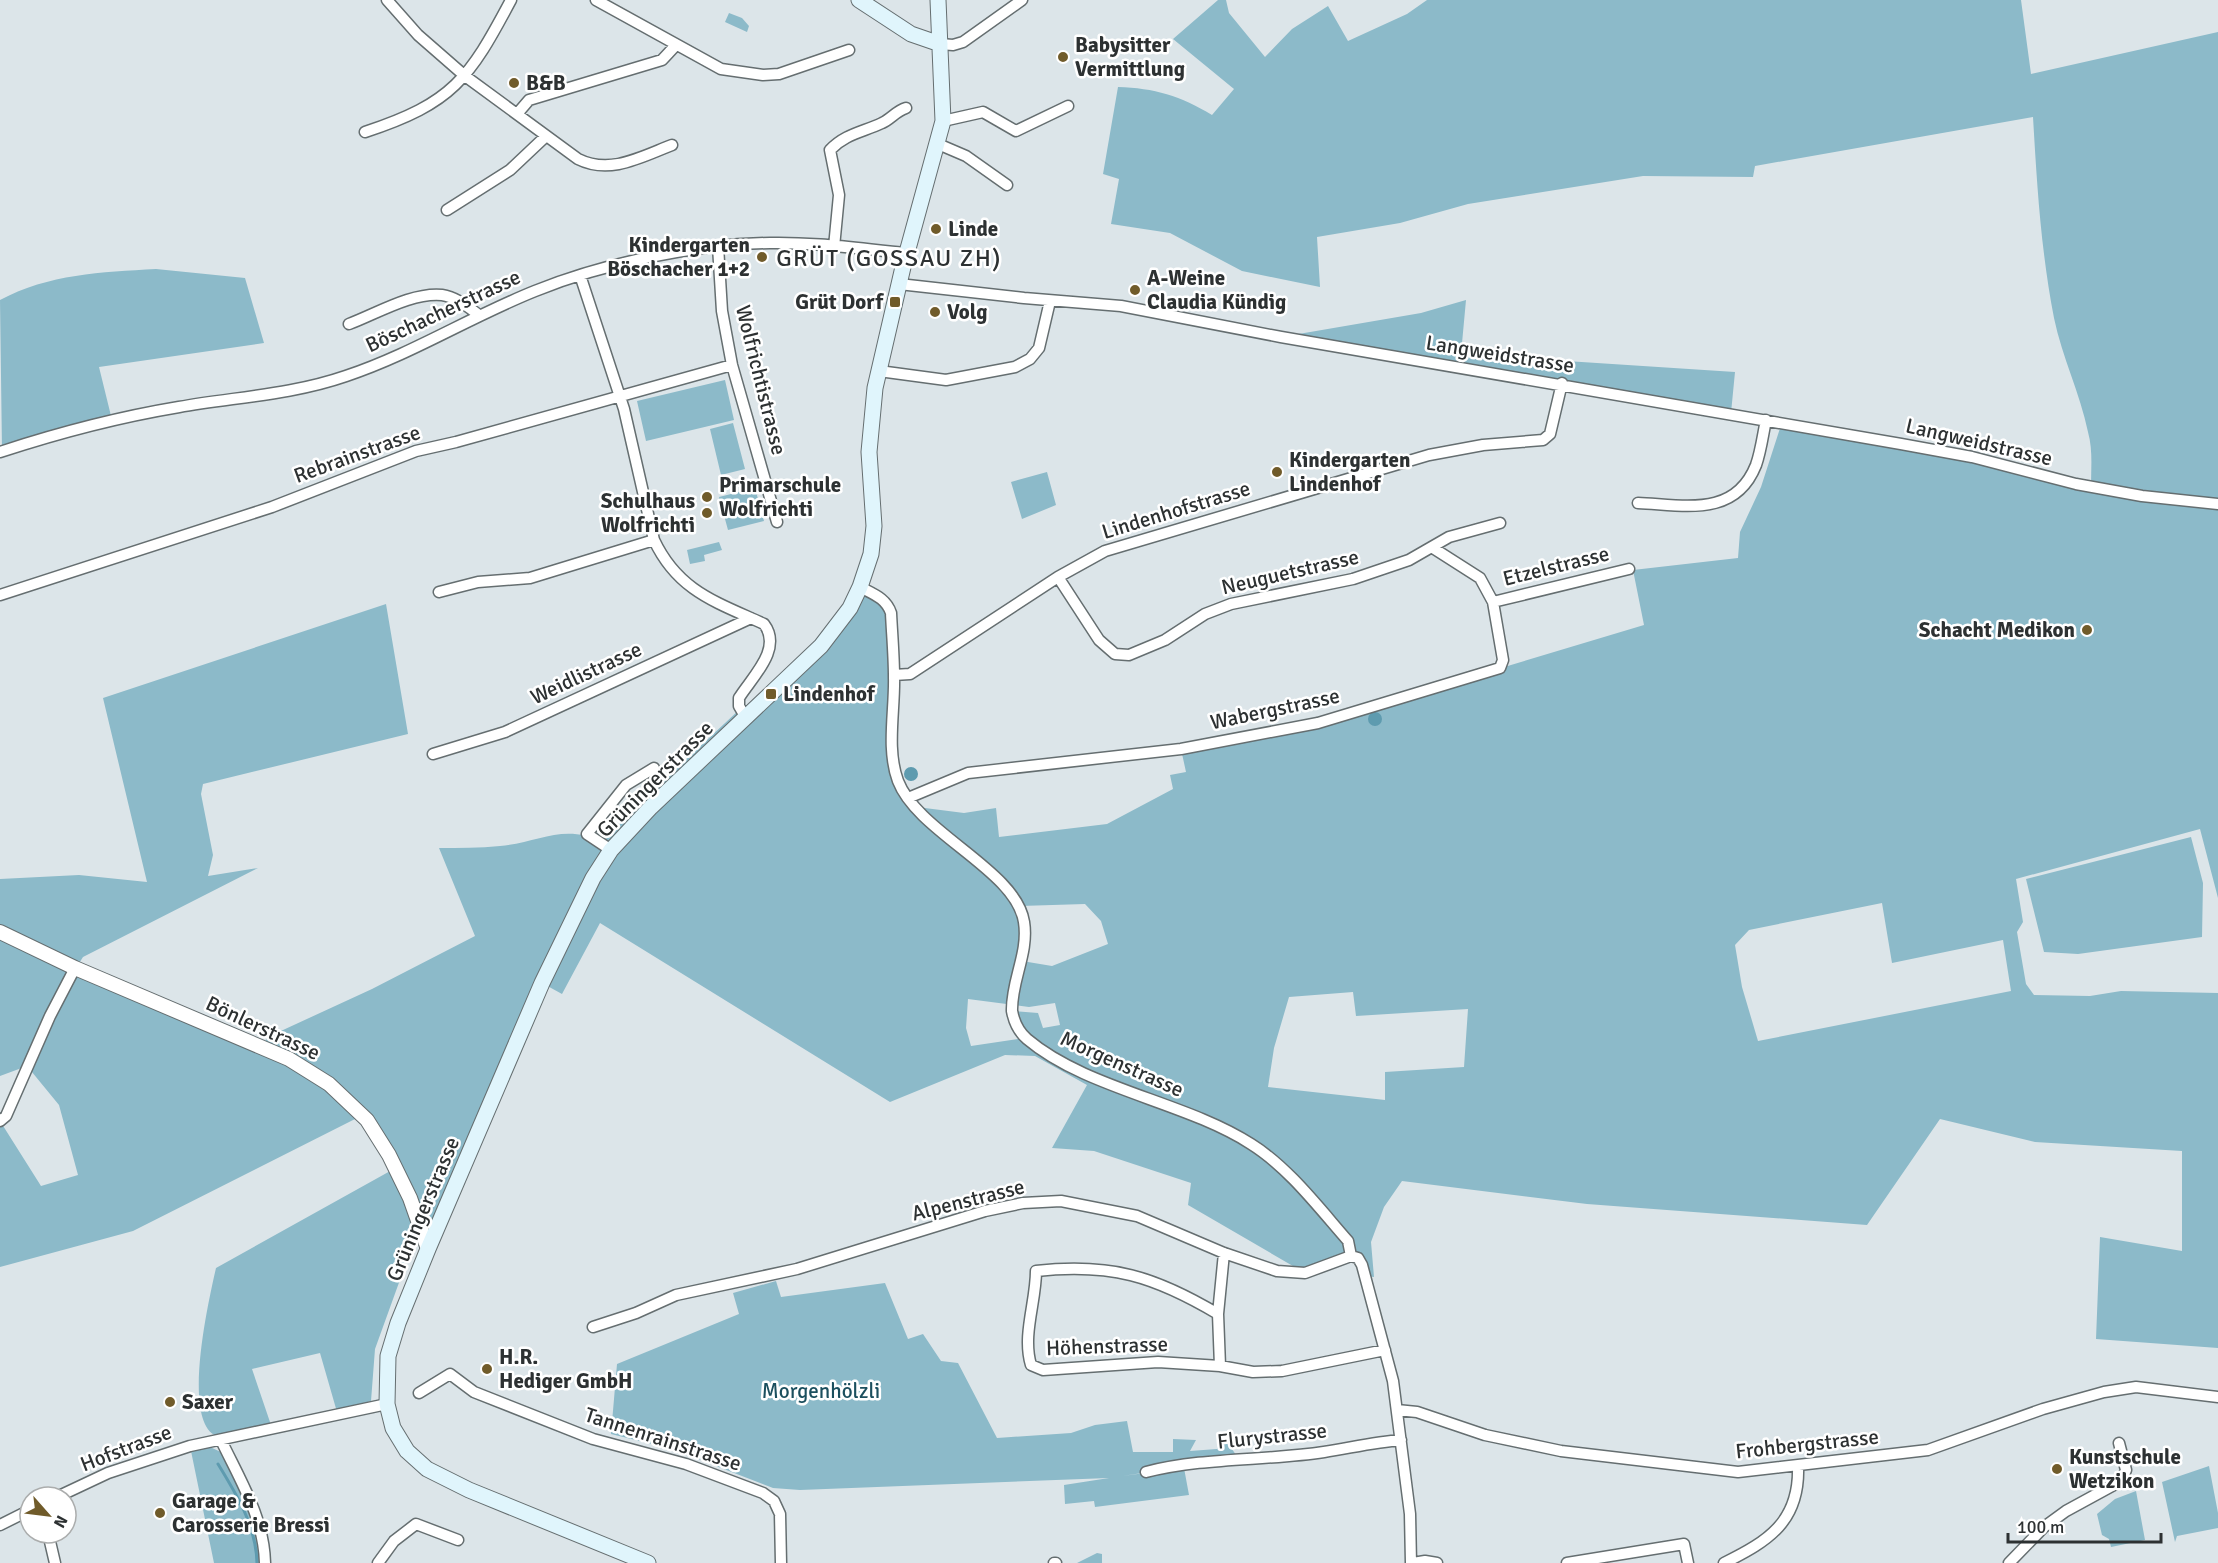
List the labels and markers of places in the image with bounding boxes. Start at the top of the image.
place label: Babysitter Vermittlung [1075,32,1185,82]
marker: Babysitter Vermittlung [1056,50,1070,64]
place label: B&B [526,70,566,96]
marker: B&B [507,76,521,90]
place label: Linde [948,216,998,242]
marker: Linde [929,222,943,236]
place label: Kindergarten Böschacher 1+2 [607,232,750,282]
marker: Kindergarten Böschacher 1+2 [755,250,769,264]
place label: A-Weine Claudia Kündig [1147,265,1286,315]
marker: A-Weine Claudia Kündig [1128,283,1142,297]
place label: Grüt Dorf [795,289,884,315]
marker: Grüt Dorf [888,295,902,309]
place label: Volg [947,299,987,325]
marker: Volg [928,305,942,319]
place label: Kindergarten Lindenhof [1289,447,1410,497]
marker: Kindergarten Lindenhof [1270,465,1284,479]
place label: Primarschule Wolfrichti [719,472,841,522]
place label: Schulhaus Wolfrichti [601,488,695,538]
marker: Primarschule Wolfrichti [700,490,714,504]
marker: Schulhaus Wolfrichti [700,506,714,520]
place label: Schacht Medikon [1919,617,2075,643]
marker: Schacht Medikon [2080,623,2094,637]
place label: Lindenhof [783,681,876,707]
marker: Lindenhof [764,687,778,701]
place label: H.R. Hediger GmbH [499,1344,632,1394]
marker: H.R. Hediger GmbH [480,1362,494,1376]
place label: Saxer [182,1389,234,1415]
marker: Saxer [163,1395,177,1409]
place label: Kunstschule Wetzikon [2069,1444,2181,1494]
marker: Kunstschule Wetzikon [2050,1462,2064,1476]
place label: Garage & Carosserie Bressi [172,1488,330,1538]
marker: Garage & Carosserie Bressi [153,1506,167,1520]

